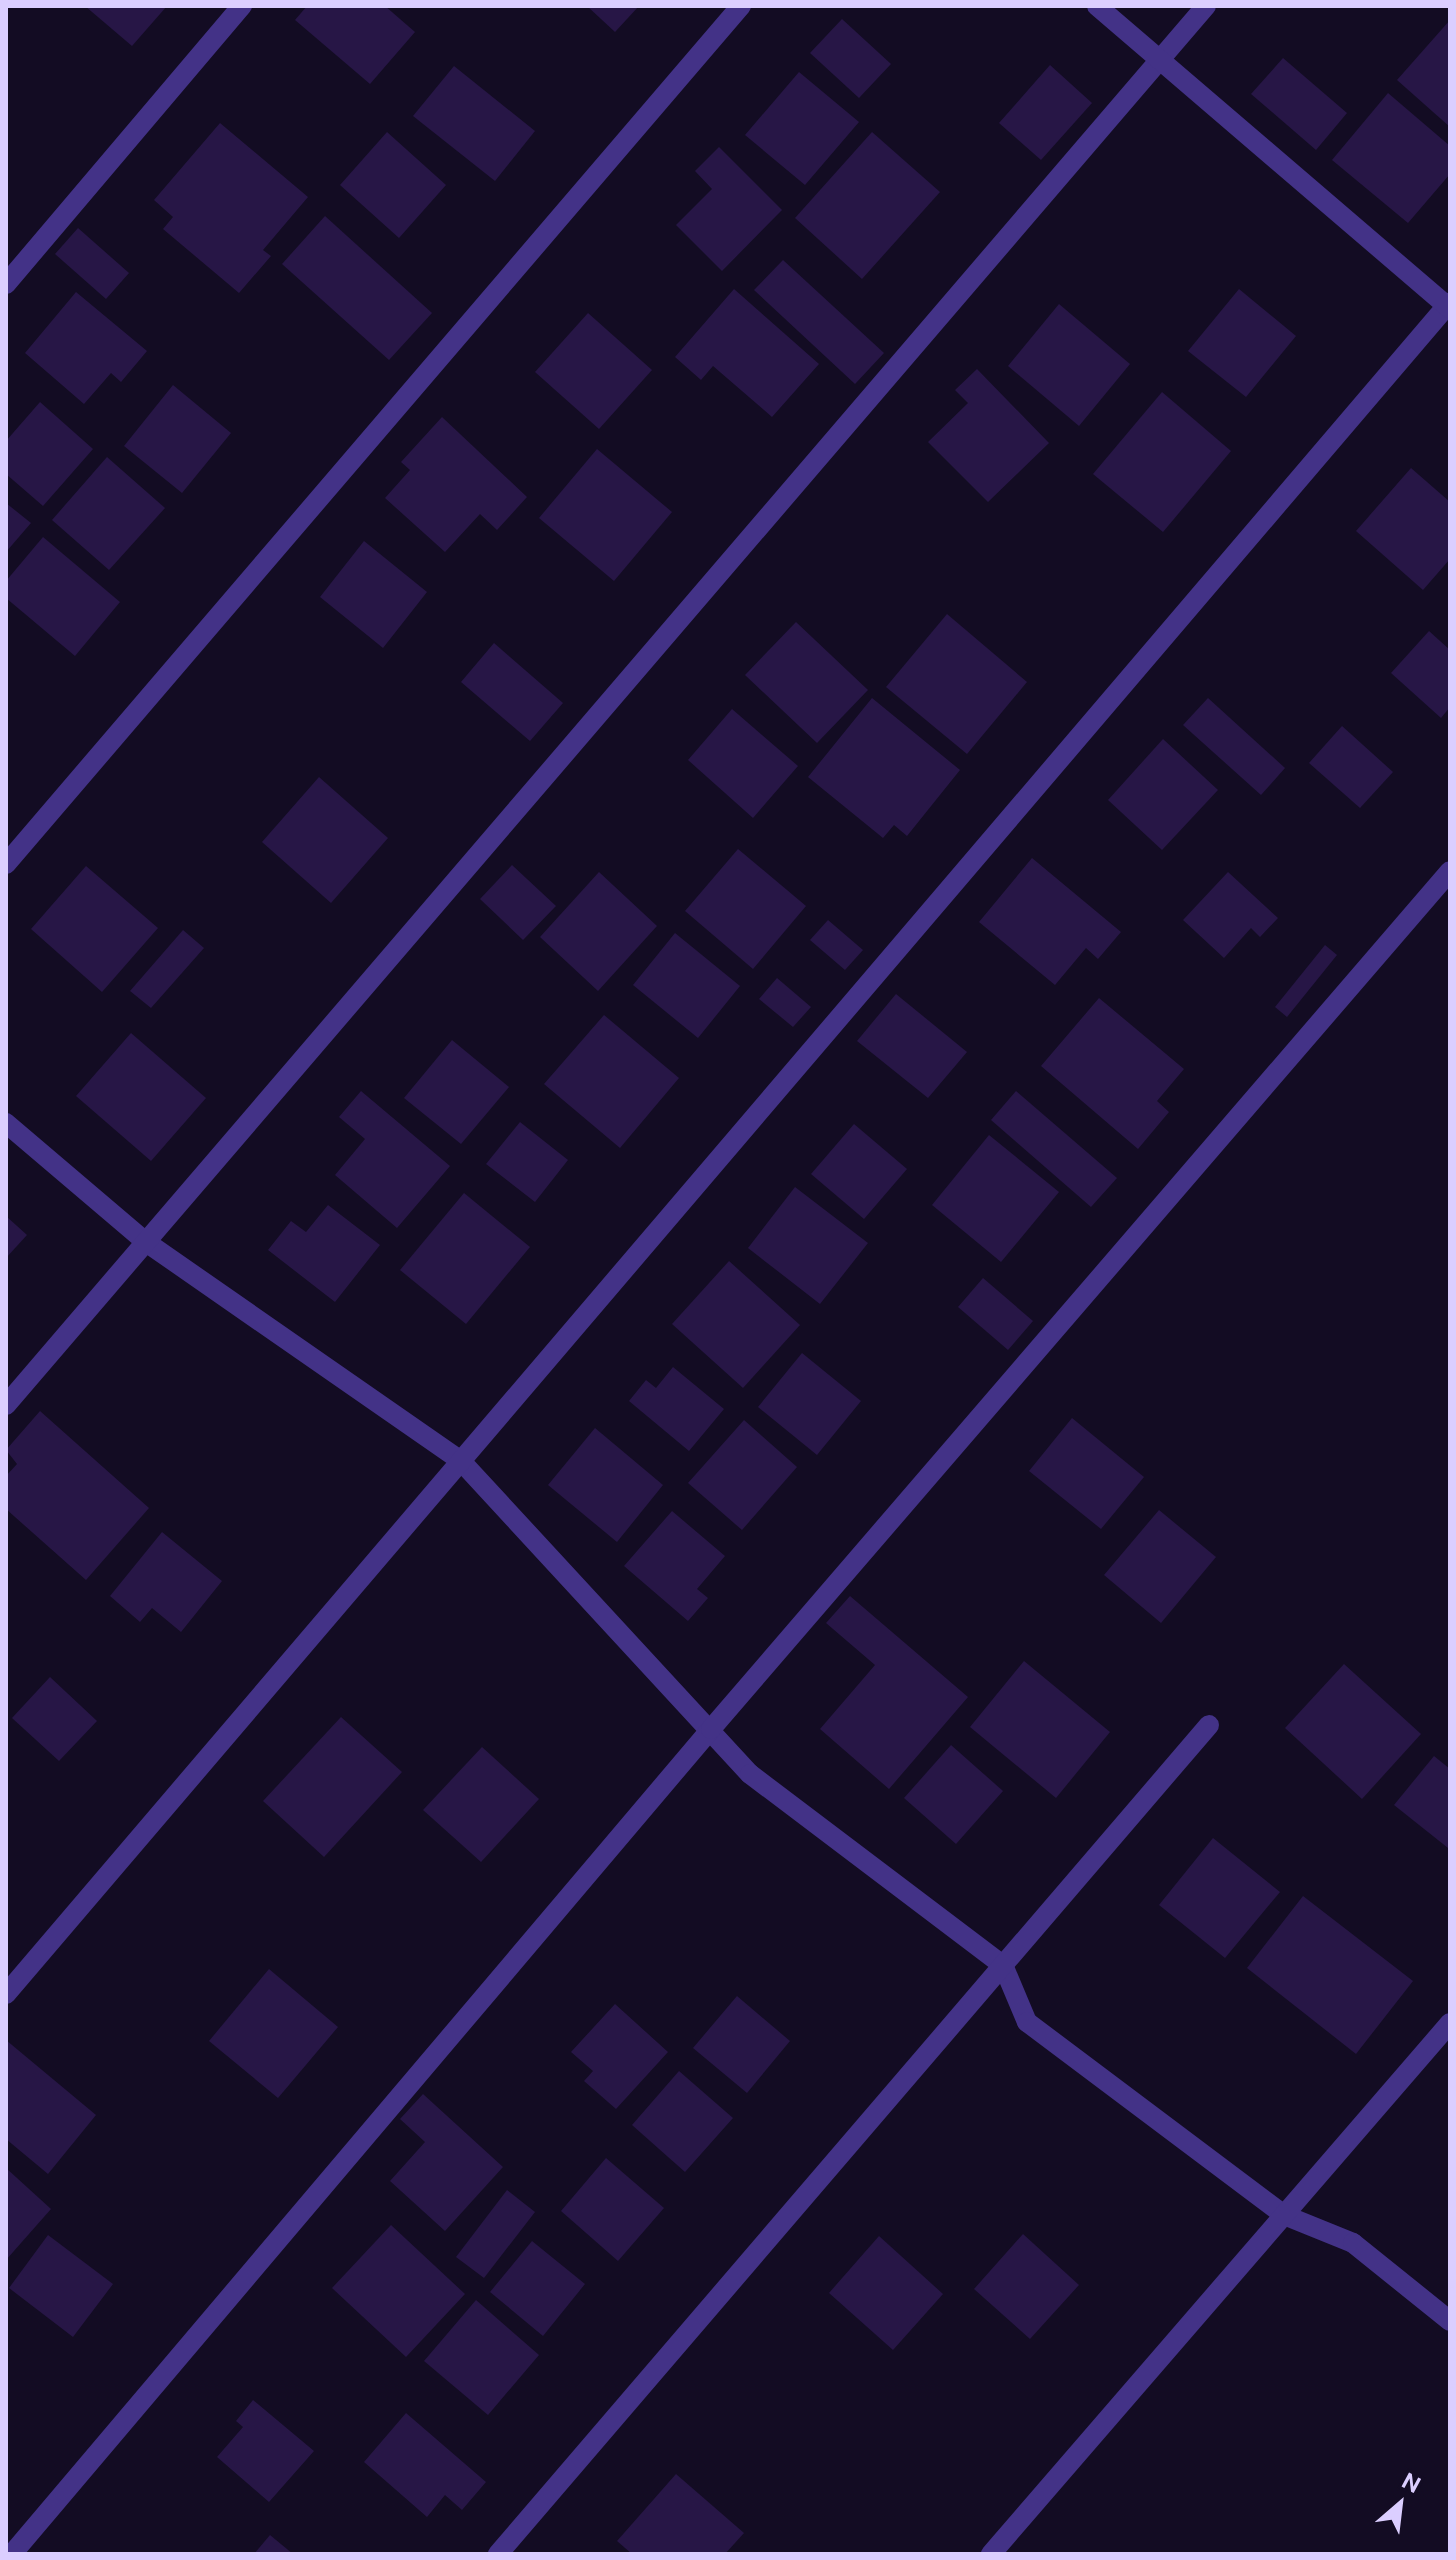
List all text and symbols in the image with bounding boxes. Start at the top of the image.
north arrow [1360,2464,1440,2544]
text: N [1398,2467,1425,2498]

